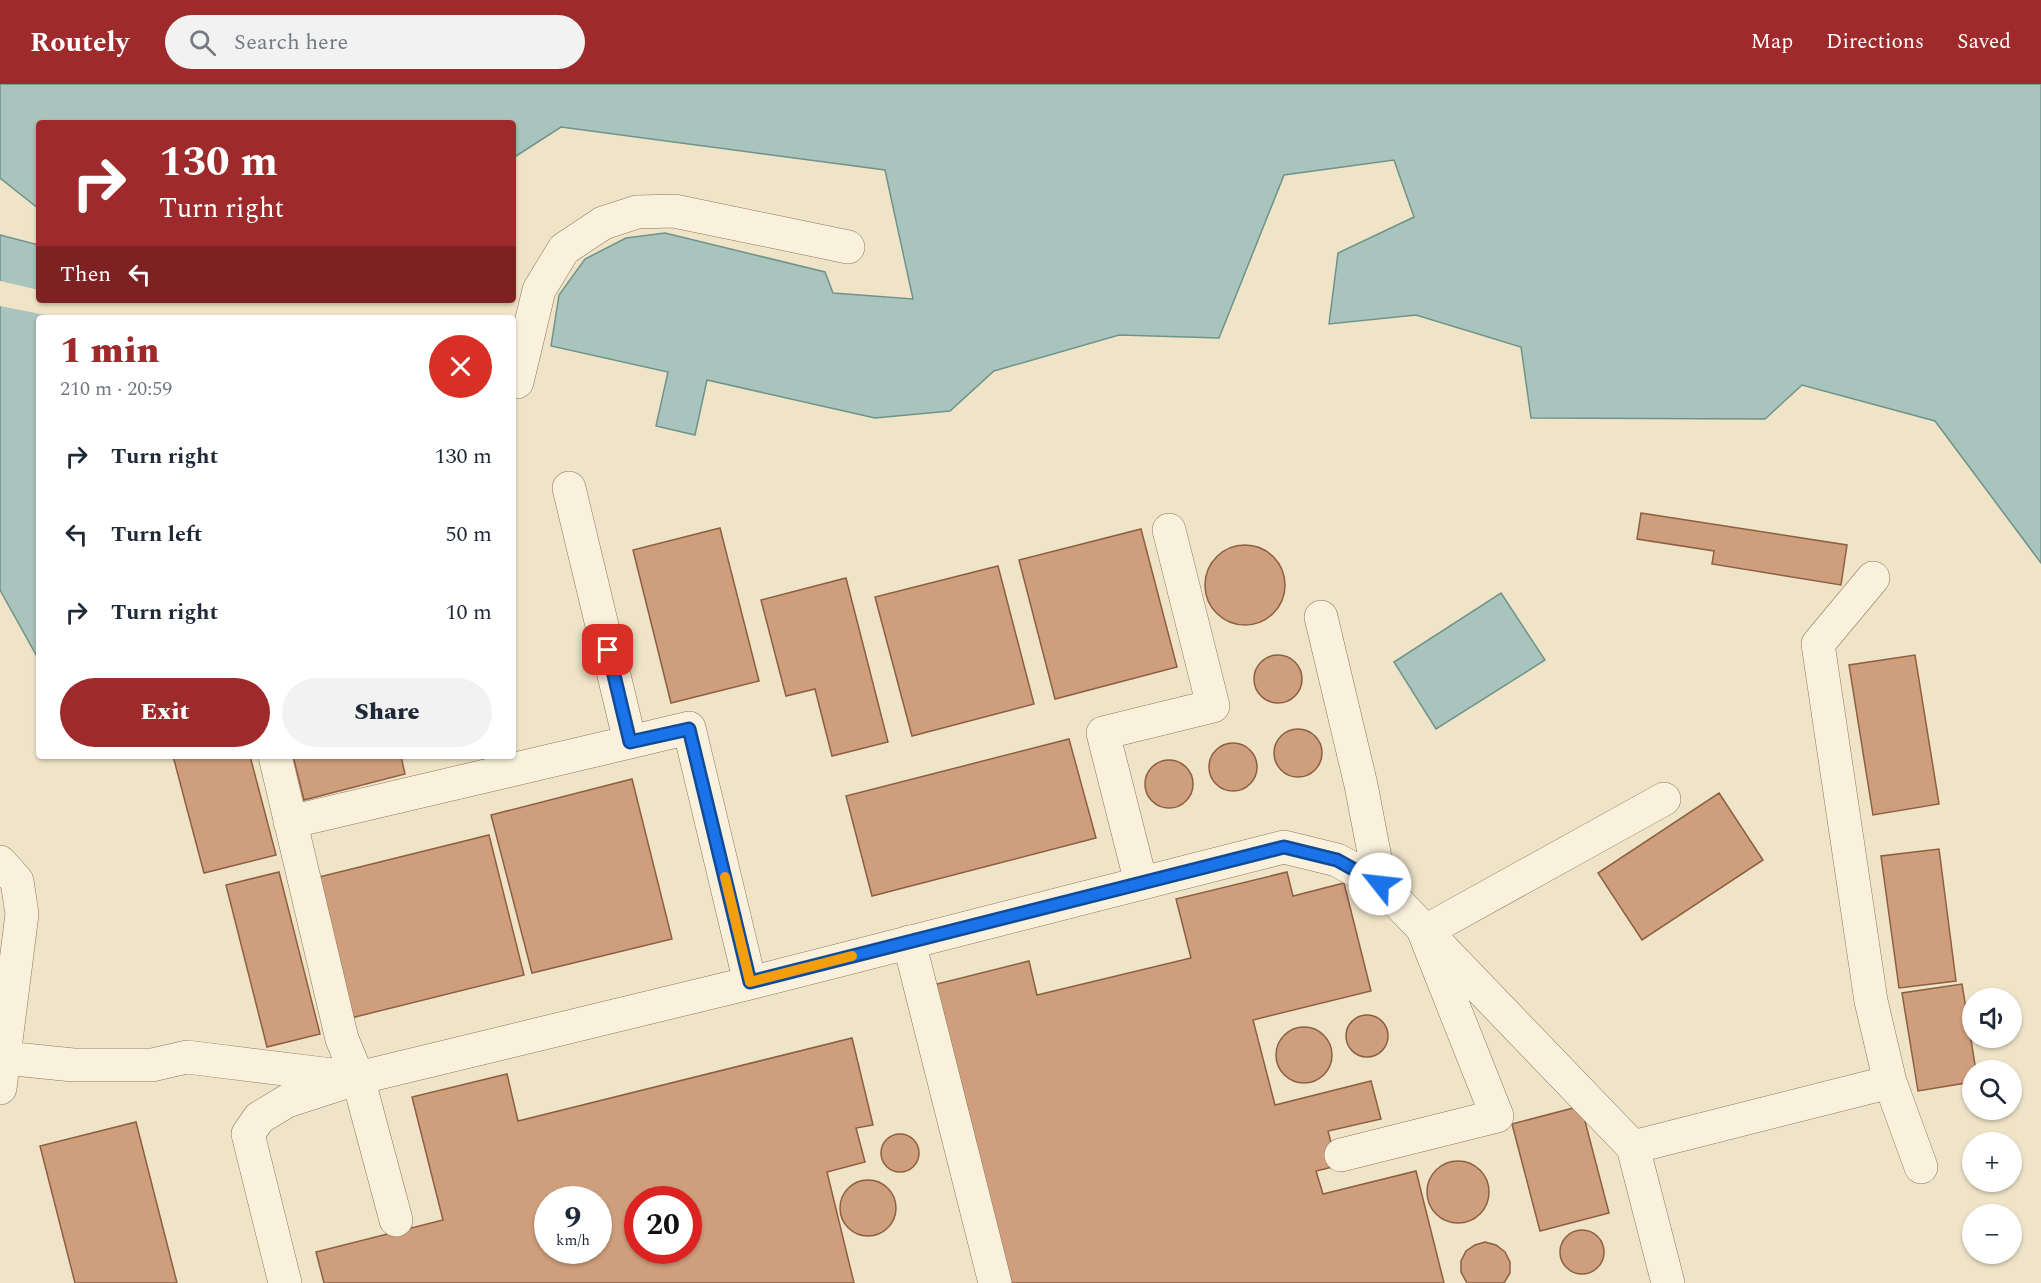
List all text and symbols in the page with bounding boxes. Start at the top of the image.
search box [165,15,585,69]
text: Routely [30,21,129,64]
icon: search [186,26,219,59]
text: Search here [234,26,348,59]
text: Map [1751,26,1793,58]
text: Directions [1826,26,1924,58]
text: Saved [1957,26,2011,58]
text: 130 m [159,131,278,194]
icon: right [60,144,138,222]
text: Turn right [159,188,284,230]
text: Then [60,258,111,291]
icon: left [123,258,156,291]
text: 1 min [60,324,160,379]
button: close [429,335,492,398]
text: 210 m · 20:59 [60,374,172,404]
icon: right [60,440,93,473]
text: Turn right [111,440,218,473]
text: 130 m [435,440,492,473]
icon: left [60,518,93,551]
text: Turn left [111,518,203,551]
text: 50 m [446,518,492,551]
icon: right [60,596,93,629]
text: Turn right [111,596,218,629]
text: 10 m [446,596,492,629]
pin [582,624,633,675]
icon: arrive [591,633,624,666]
button: Exit [60,678,270,747]
button: Share [282,678,492,747]
position arrow [1348,852,1412,916]
map controls [1962,988,2022,1264]
button: sound [1962,988,2022,1048]
button: search [1962,1060,2022,1120]
button: + [1962,1132,2022,1192]
speed limit sign: 20 [624,1186,702,1264]
text: 9 [565,1195,581,1241]
button: − [1962,1204,2022,1264]
text: km/h [556,1229,590,1252]

